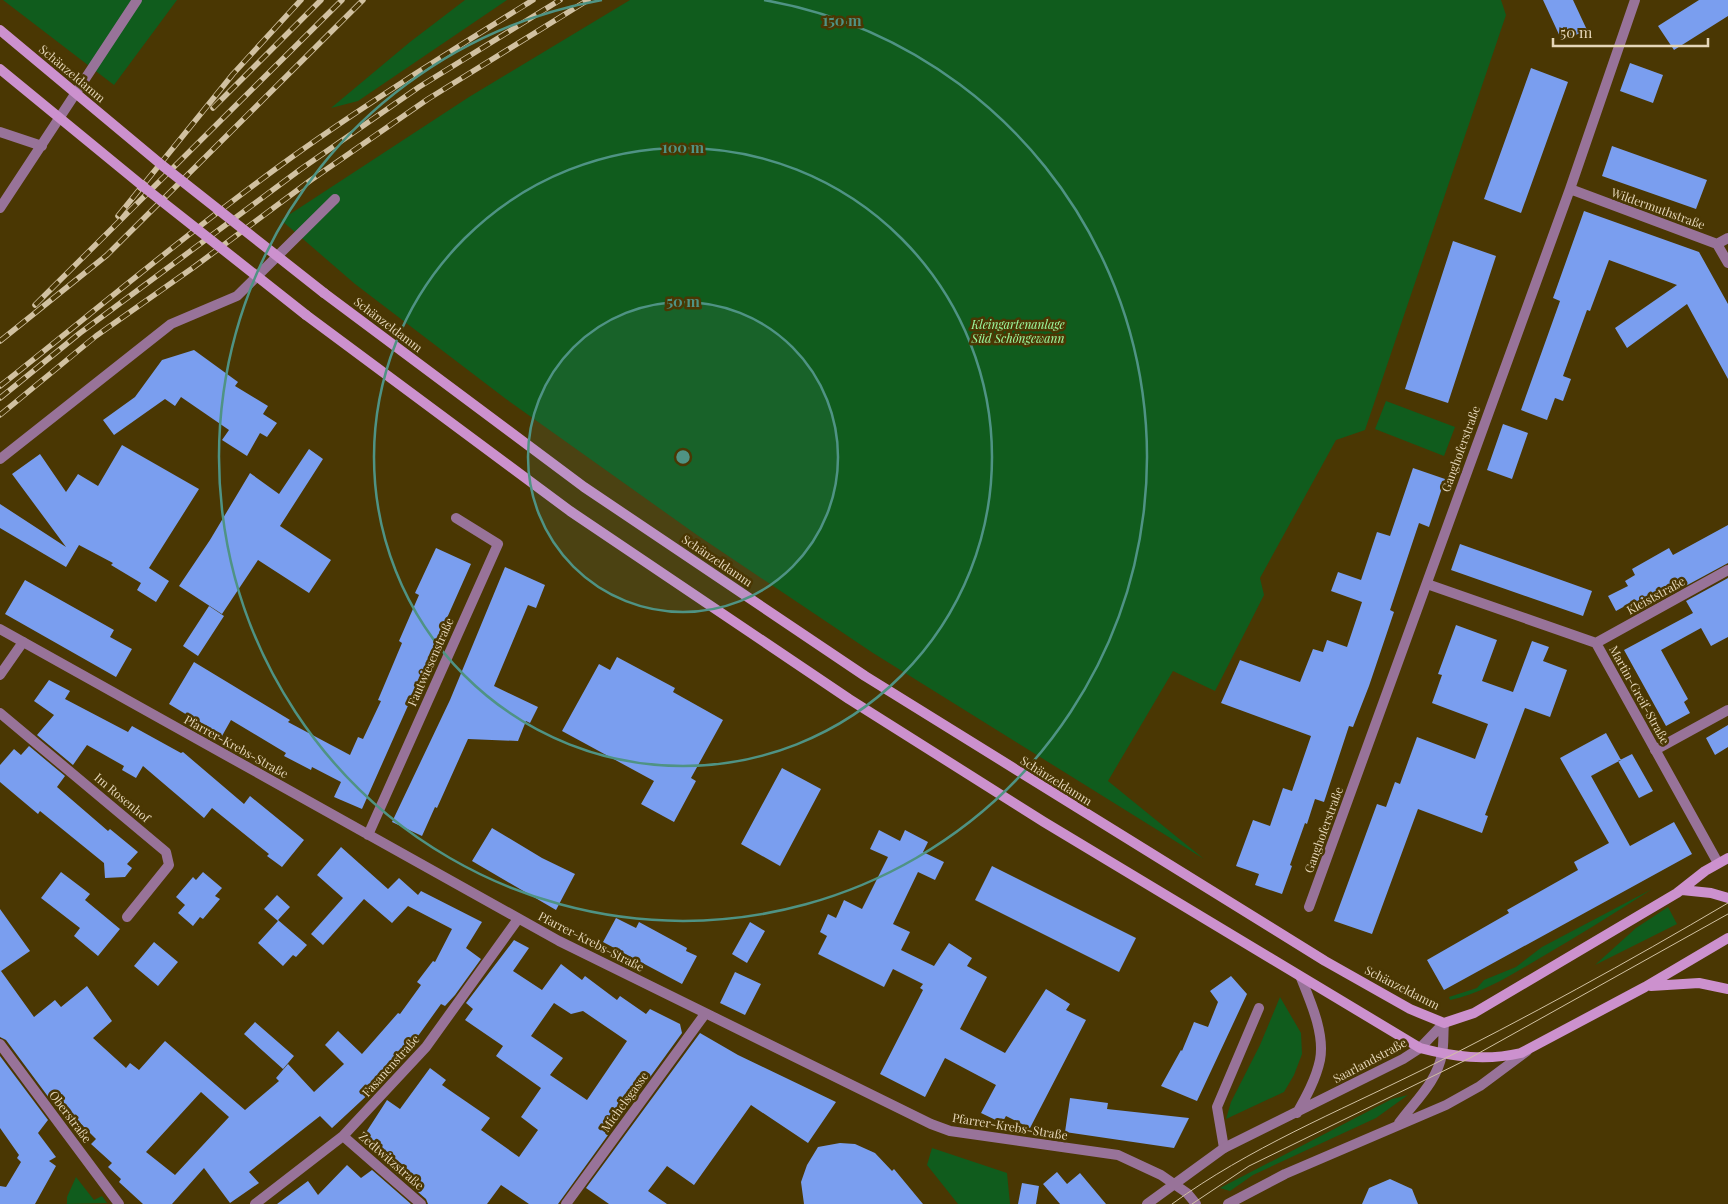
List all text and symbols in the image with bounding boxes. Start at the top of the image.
text: 150 m [822,10,862,30]
scale bar [1553,15,1708,47]
text: 50 m [1560,22,1593,42]
street label: Schänzeldamm [36,41,109,106]
text: 100 m [662,137,705,157]
street label: Wildermuthstraße [1608,183,1707,232]
text: 50 m [666,291,700,311]
street label: Schänzeldamm [351,293,426,355]
park label: Kleingartenanlage Süd Schöngewann [970,316,1065,346]
street label: Ganghoferstraße [1437,403,1483,494]
centre of rings [674,448,692,466]
street label: Schänzeldamm [679,531,756,590]
street label: Kleiststraße [1623,573,1688,618]
street label: Fautwiesenstraße [403,615,457,708]
street label: Martin-Greif-Straße [1606,642,1674,747]
street label: Pfarrer-Krebs-Straße [182,711,291,781]
street label: Schänzeldamm [1018,752,1096,809]
street label: Im Rosenhof [91,769,155,826]
street label: Ganghoferstraße [1300,784,1346,875]
street label: Pfarrer-Krebs-Straße [536,908,647,975]
street label: Schänzeldamm [1362,961,1443,1013]
street label: Fasanenstraße [358,1031,422,1100]
street label: Saarlandstraße [1330,1034,1409,1086]
street label: Michelsgasse [597,1068,651,1135]
street label: Oberstraße [46,1087,96,1146]
street label: Pfarrer-Krebs-Straße [951,1109,1069,1143]
street label: Zedtwitzstraße [356,1128,428,1193]

